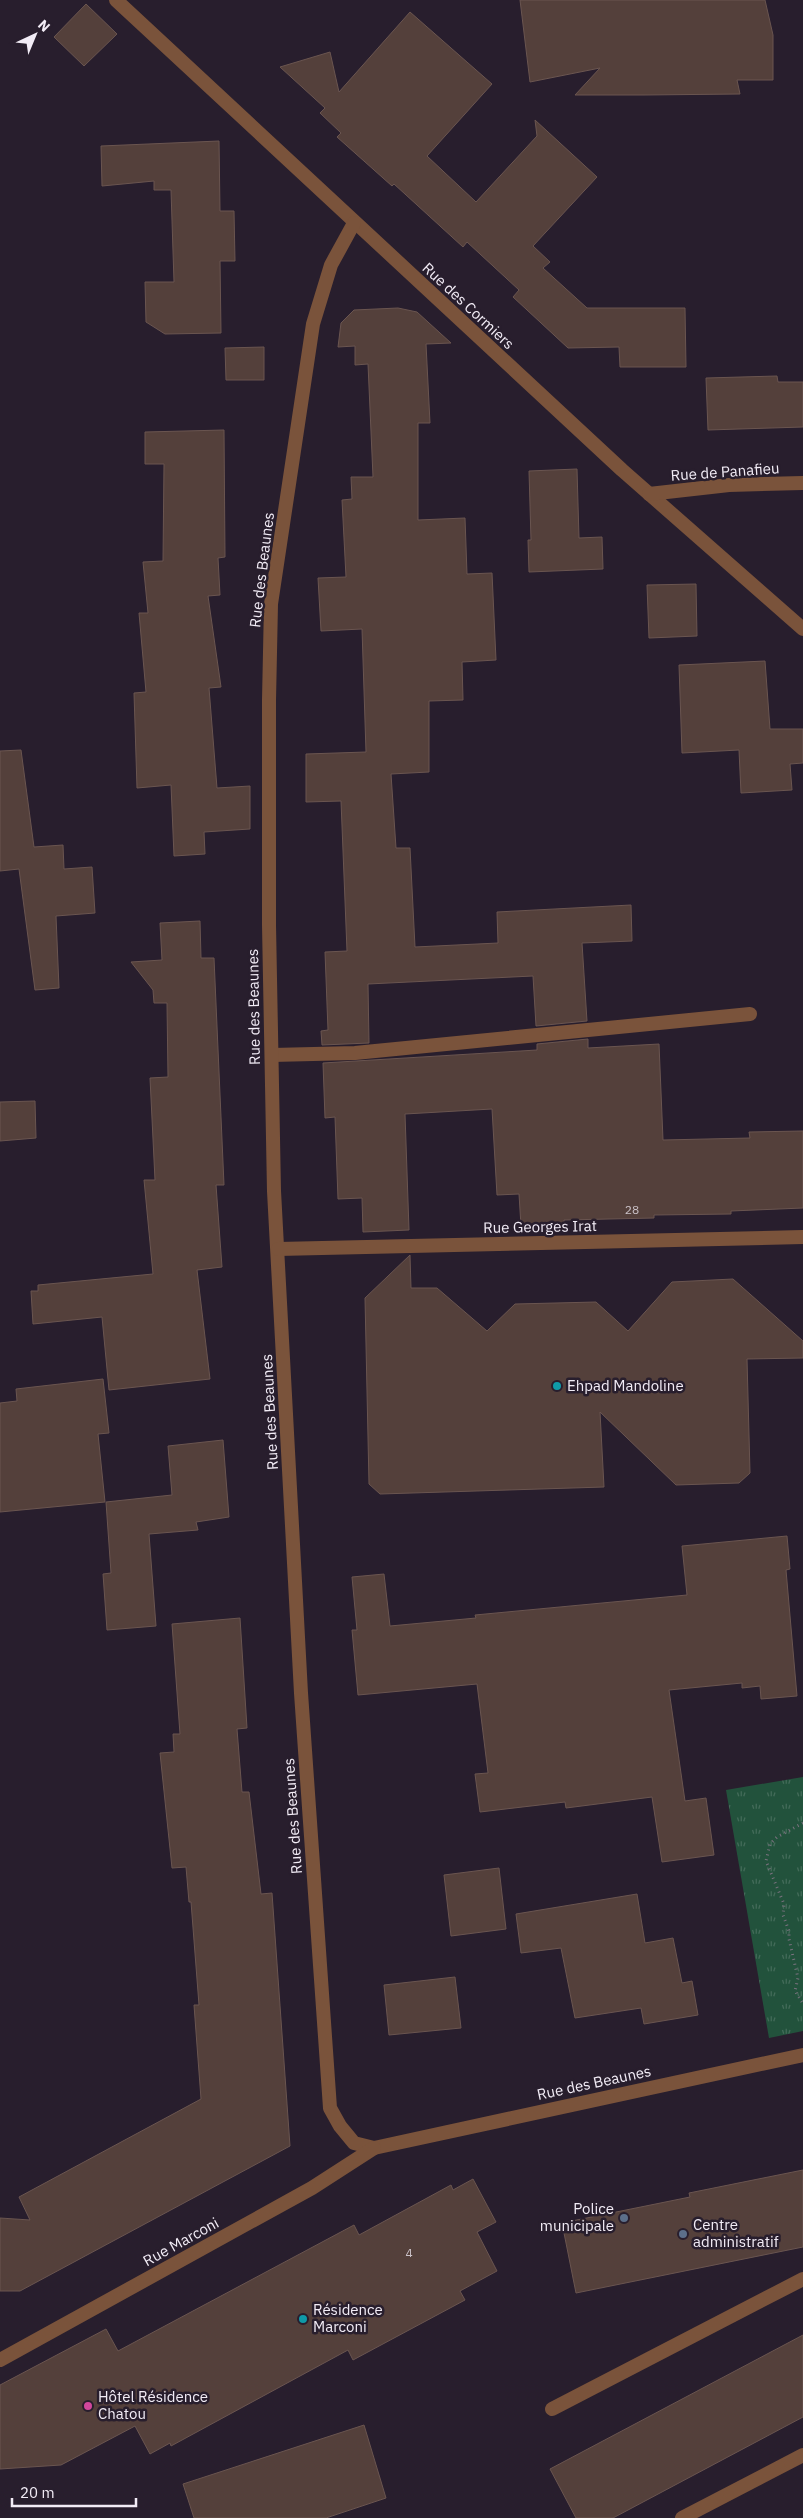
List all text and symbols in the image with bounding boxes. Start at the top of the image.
north arrow [10,10,60,60]
text: N [34,16,54,36]
street label: Rue des Cormiers [418,258,518,353]
street label: Rue de Panafieu [670,458,780,485]
street label: Rue des Beaunes [245,511,278,629]
street label: Rue des Beaunes [243,949,264,1065]
house number: 28 [625,1202,639,1217]
street label: Rue Georges Irat [483,1216,597,1237]
street label: Rue des Beaunes [257,1353,282,1471]
place label: Ehpad Mandoline [567,1376,684,1395]
marker: Ehpad Mandoline [551,1380,563,1392]
street label: Rue des Beaunes [279,1757,306,1875]
street label: Rue des Beaunes [535,2061,653,2104]
place label: Police municipale [540,2199,614,2235]
marker: Police municipale [618,2212,630,2224]
street label: Rue Marconi [140,2213,222,2270]
place label: Centre administratif [693,2215,779,2251]
marker: Centre administratif [677,2228,689,2240]
house number: 4 [405,2245,413,2260]
place label: Résidence Marconi [313,2300,383,2336]
marker: Résidence Marconi [297,2313,309,2325]
place label: Hôtel Résidence Chatou [98,2387,208,2423]
marker: Hôtel Résidence Chatou [82,2400,94,2412]
scale bar [12,2476,136,2508]
text: 20 m [20,2483,55,2502]

